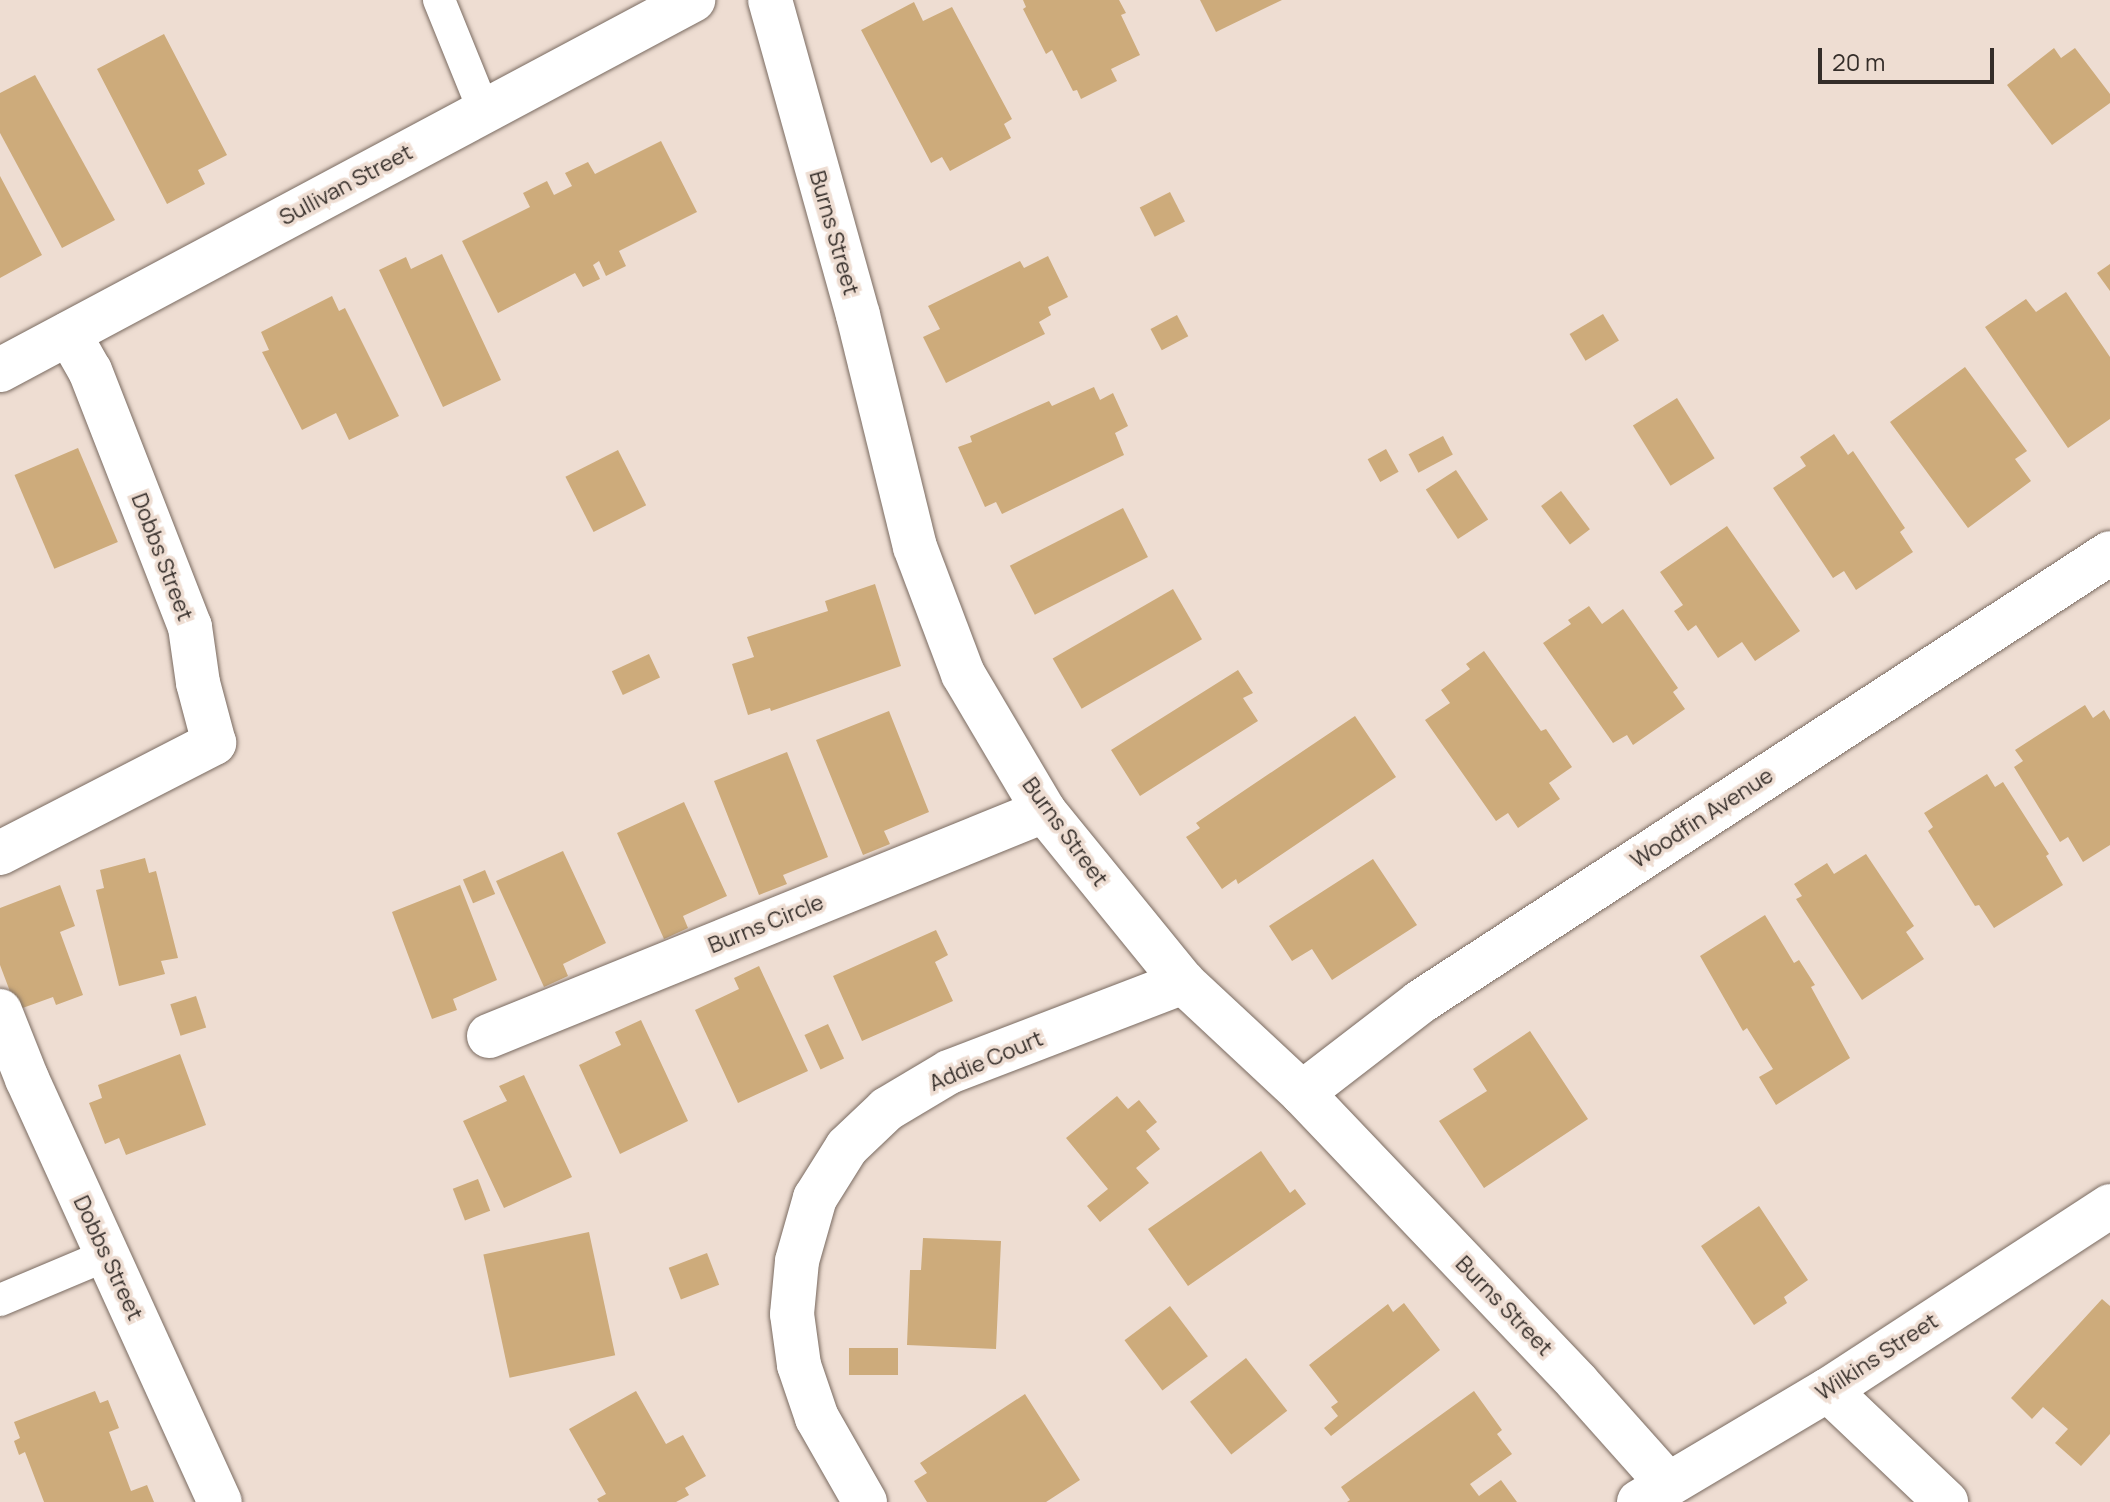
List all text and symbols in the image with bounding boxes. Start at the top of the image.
scale bar [1822,32,1998,82]
text: 20 m [1832,45,1885,78]
street label: Sullivan Street [275,139,417,231]
street label: Burns Street [804,168,864,298]
street label: Dobbs Street [126,490,198,624]
street label: Woodfin Avenue [1626,762,1778,874]
street label: Burns Street [1017,772,1113,892]
street label: Burns Circle [705,889,827,959]
street label: Addie Court [925,1025,1047,1097]
street label: Dobbs Street [68,1192,148,1324]
street label: Burns Street [1450,1251,1558,1361]
street label: Wilkins Street [1811,1308,1943,1406]

